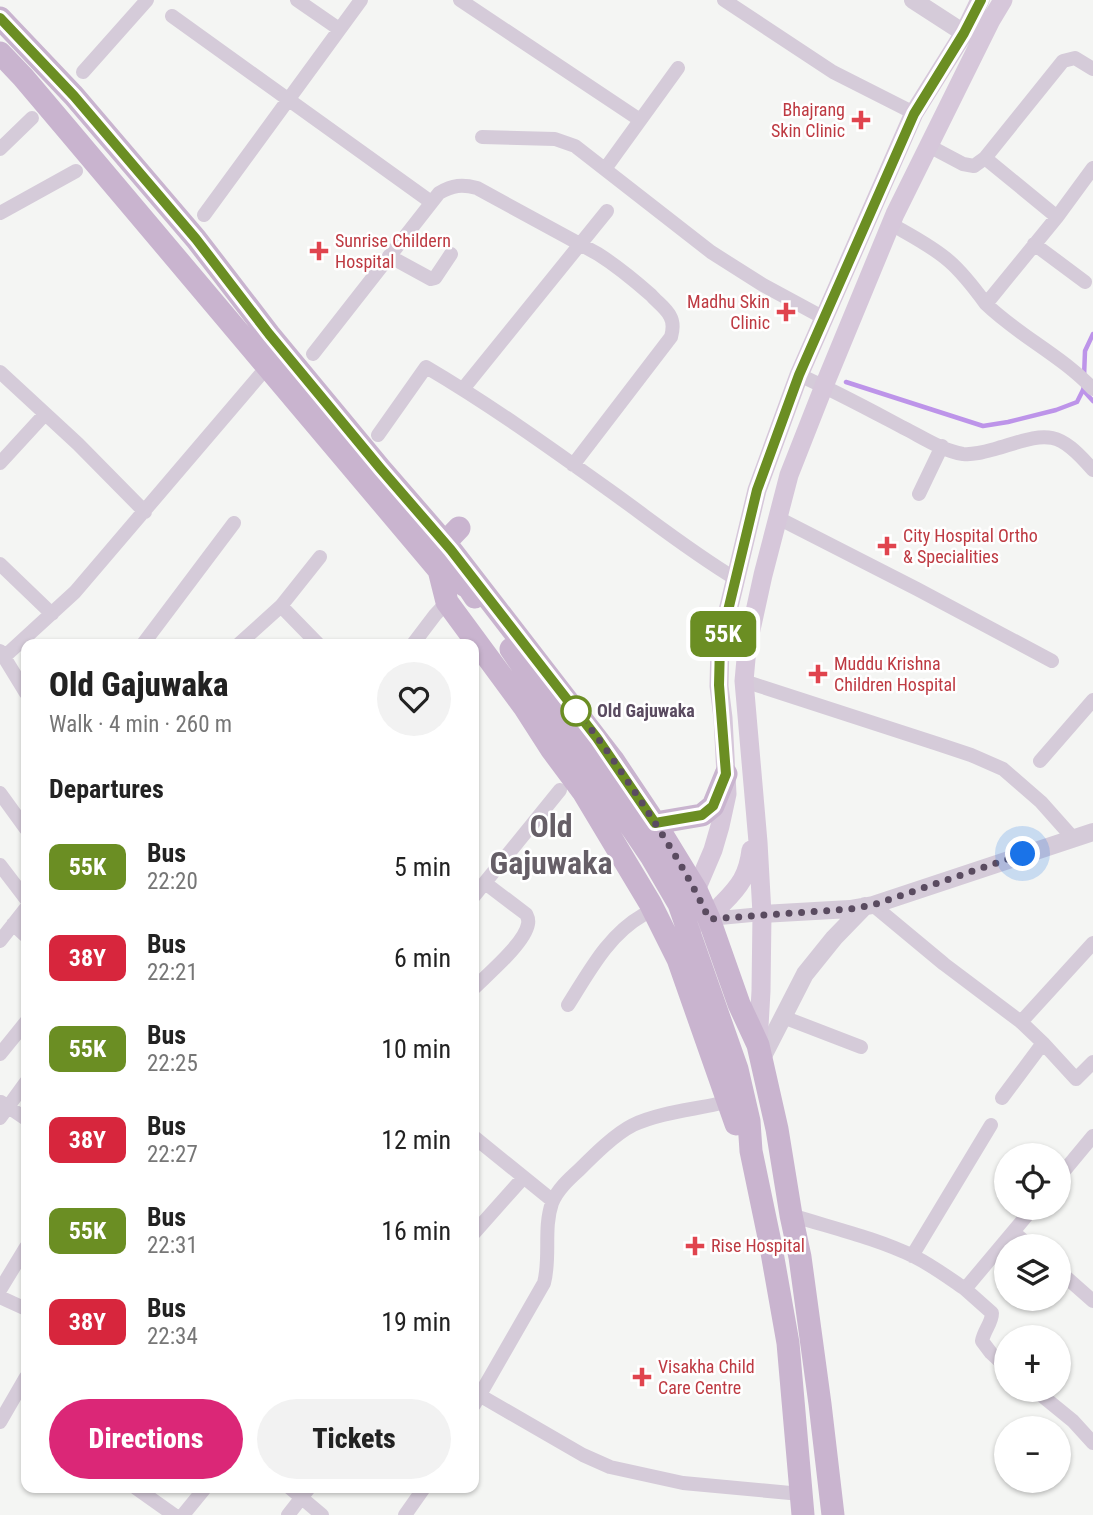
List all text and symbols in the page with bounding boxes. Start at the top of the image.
place label: Bhajrang Skin Clinic [771,99,845,141]
marker: Bhajrang Skin Clinic [851,110,871,130]
place label: Sunrise Childern Hospital [335,230,451,272]
marker: Sunrise Childern Hospital [309,241,329,261]
place label: Madhu Skin Clinic [687,291,770,333]
marker: Madhu Skin Clinic [776,302,796,322]
place label: City Hospital Ortho & Specialities [903,525,1038,567]
marker: City Hospital Ortho & Specialities [877,536,897,556]
line badge: 55K [683,611,763,657]
text: 55K [704,620,742,648]
place label: Muddu Krishna Children Hospital [834,653,956,695]
button: heart [377,662,451,736]
marker: Muddu Krishna Children Hospital [808,664,828,684]
text: Old Gajuwaka [49,665,228,704]
marker: Old Gajuwaka [561,696,591,726]
place label: Old Gajuwaka [597,700,695,721]
text: Walk · 4 min · 260 m [49,711,232,738]
text: Departures [49,774,164,804]
district label: Old Gajuwaka [489,807,613,882]
your location [1005,836,1040,871]
text: Bus [147,838,186,868]
text: 5 min [394,852,451,882]
text: 55K [69,853,106,881]
text: 22:20 [147,868,198,895]
text: Bus [147,929,186,959]
text: 6 min [394,943,451,973]
text: 38Y [69,944,106,972]
text: 22:21 [147,959,198,986]
text: Bus [147,1020,186,1050]
text: 10 min [381,1034,451,1064]
text: 55K [69,1035,106,1063]
text: 22:25 [147,1050,198,1077]
text: Bus [147,1111,186,1141]
text: 12 min [381,1125,451,1155]
text: 38Y [69,1126,106,1154]
text: 22:27 [147,1141,198,1168]
map controls [994,1143,1071,1493]
button: locate [994,1143,1071,1220]
text: Bus [147,1202,186,1232]
text: 16 min [381,1216,451,1246]
text: 55K [69,1217,106,1245]
text: 22:31 [147,1232,198,1259]
button: layers [994,1234,1071,1311]
place label: Rise Hospital [711,1235,805,1256]
marker: Rise Hospital [685,1236,705,1256]
text: Bus [147,1293,186,1323]
text: 19 min [381,1307,451,1337]
text: 38Y [69,1308,106,1336]
text: 22:34 [147,1323,198,1350]
button: + [994,1325,1071,1402]
place label: Visakha Child Care Centre [658,1356,755,1398]
marker: Visakha Child Care Centre [632,1367,652,1387]
button: Directions [49,1399,243,1479]
button: Tickets [257,1399,451,1479]
button: − [994,1416,1071,1493]

